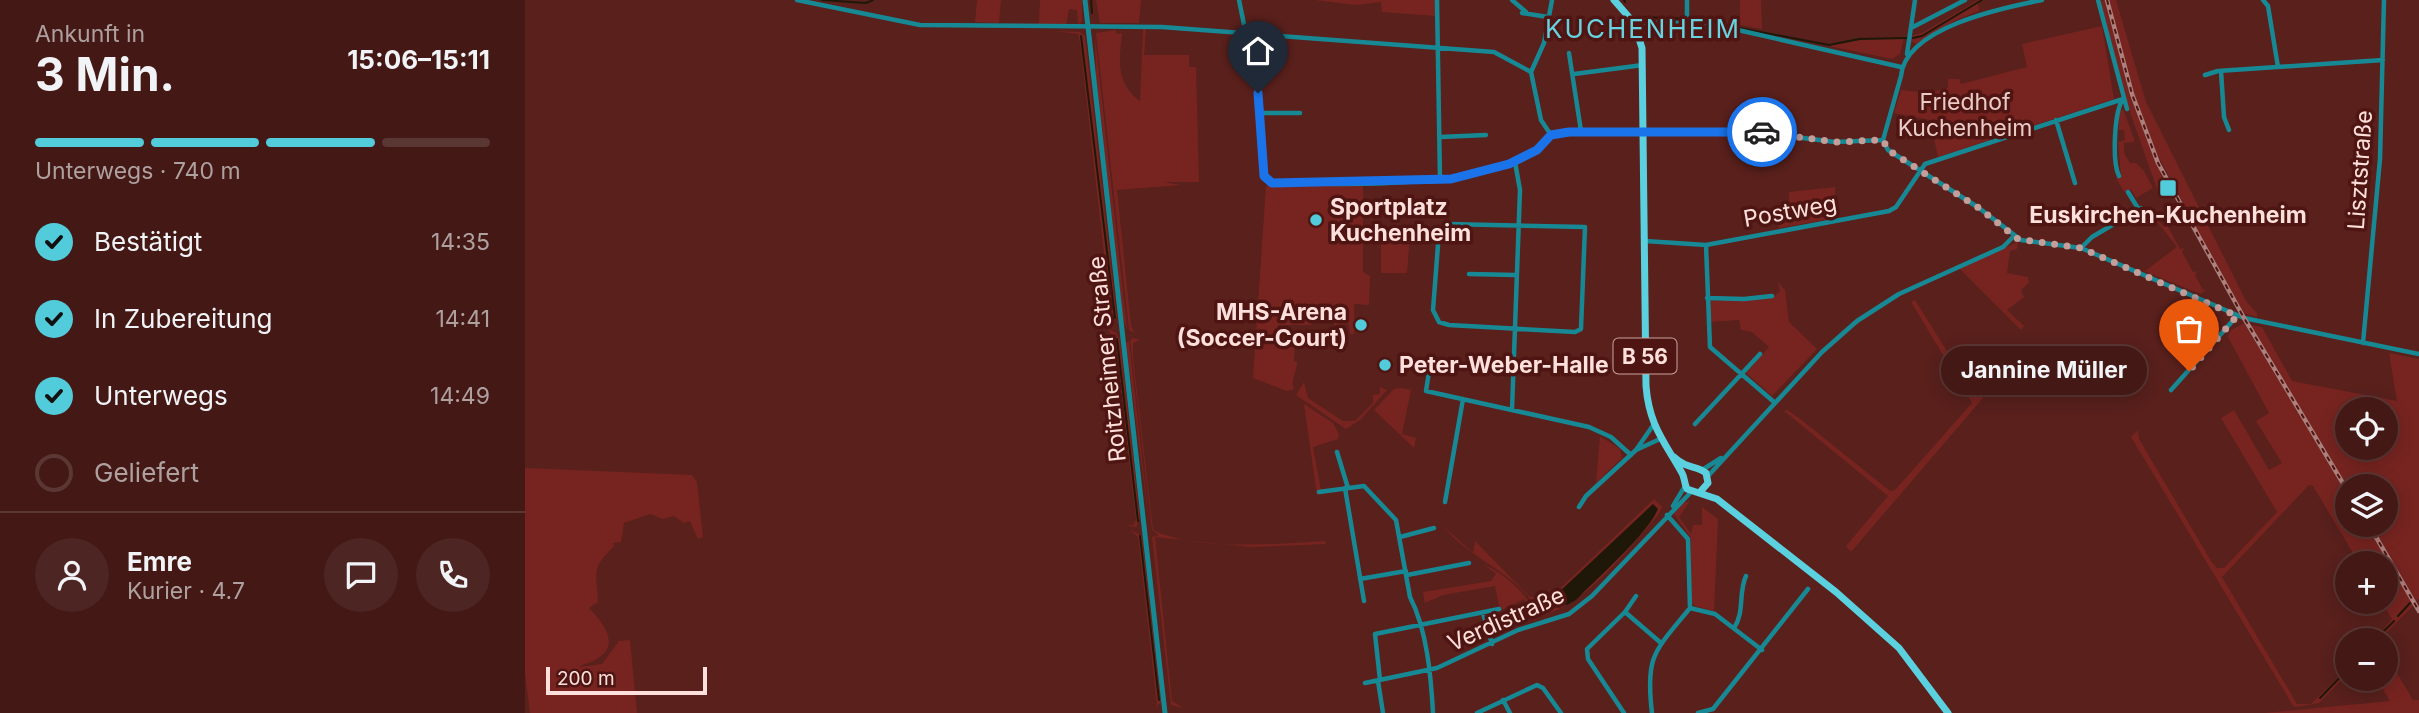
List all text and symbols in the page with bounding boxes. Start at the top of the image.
district label: KUCHENHEIM [1545,13,1741,44]
text: Ankunft in [35,20,145,48]
pin [1228,21,1288,93]
icon: home [1239,32,1277,70]
text: 15:06–15:11 [347,44,490,75]
text: 3 Min. [35,46,175,102]
park label: Friedhof Kuchenheim [1898,88,2032,142]
courier [1727,97,1797,167]
street label: Lisztstraße [2342,109,2378,231]
icon: car [1743,113,1781,151]
text: Unterwegs · 740 m [35,157,241,185]
marker: Euskirchen-Kuchenheim [2158,178,2178,198]
street label: Postweg [1741,189,1839,233]
place label: Sportplatz Kuchenheim [1330,193,1471,247]
place label: Euskirchen-Kuchenheim [2029,201,2307,229]
marker: Sportplatz Kuchenheim [1308,212,1324,228]
icon: check [35,223,73,261]
text: Bestätigt [94,226,202,257]
text: 14:35 [431,228,490,256]
street label: Roitzheimer Straße [1082,255,1132,463]
place label: MHS-Arena (Soccer-Court) [1177,298,1347,352]
pin [2159,299,2219,371]
icon: check [35,300,73,338]
text: In Zubereitung [94,303,272,334]
text: 14:41 [435,305,490,333]
icon: bag [2170,310,2208,348]
marker: MHS-Arena (Soccer-Court) [1353,317,1369,333]
road number: B 56 [1613,338,1677,374]
callout: Jannine Müller [1941,346,2147,396]
place label: Peter-Weber-Halle [1399,351,1609,379]
text: Jannine Müller [1961,356,2127,384]
marker: Peter-Weber-Halle [1377,357,1393,373]
icon: check [35,377,73,415]
text: Unterwegs [94,380,228,411]
text: 14:49 [430,382,490,410]
map controls [2335,397,2398,691]
button: locate [2335,397,2398,460]
text: Geliefert [94,457,199,488]
button: layers [2335,474,2398,537]
button: person [35,538,109,612]
button: chat [324,538,398,612]
button: phone [416,538,490,612]
text: Emre [127,546,192,577]
button: + [2335,551,2398,614]
text: Kurier · 4.7 [127,577,245,605]
street label: Verdistraße [1443,581,1569,657]
button: − [2335,628,2398,691]
scale bar [546,664,707,696]
text: 200 m [557,667,615,690]

